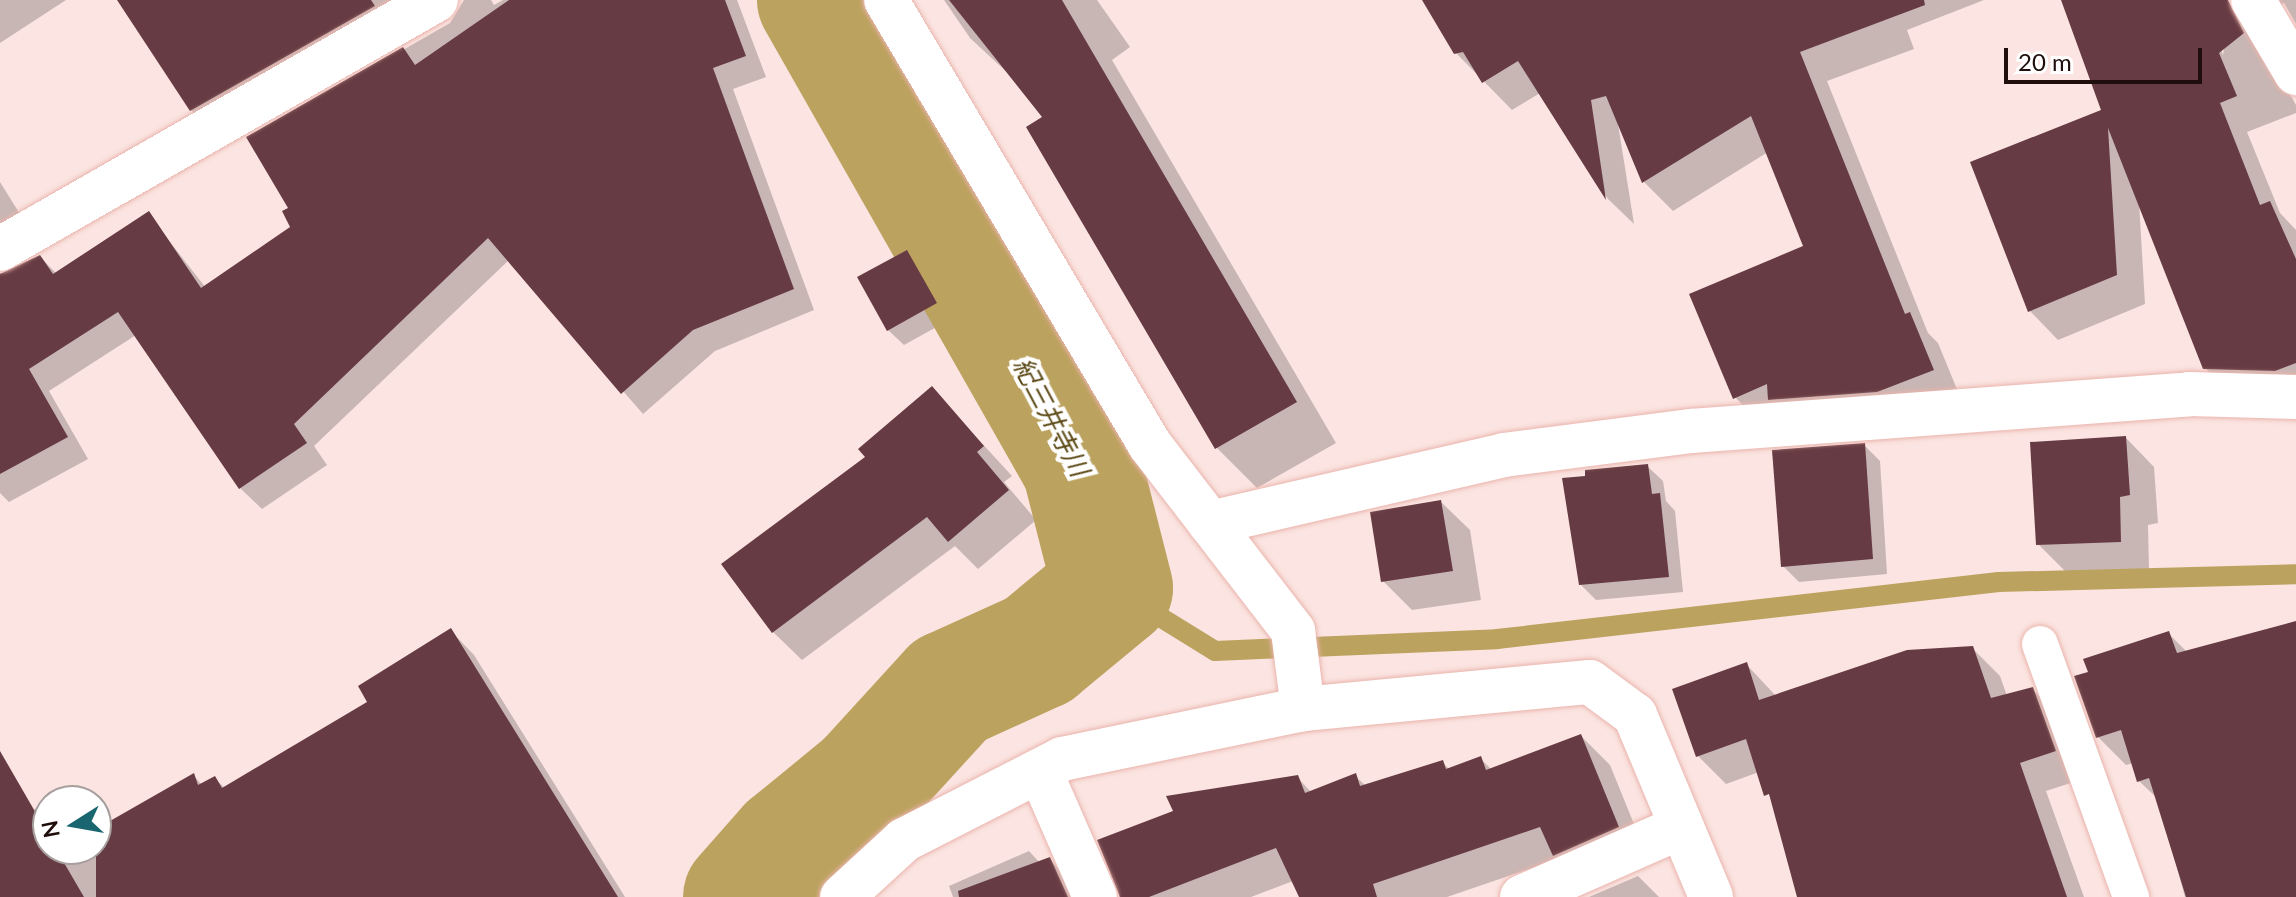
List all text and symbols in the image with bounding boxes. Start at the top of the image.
scale bar [2008,32,2206,82]
text: 20 m [2018,47,2072,76]
water label: 紀三井寺川 [1007,352,1095,482]
north arrow [32,785,112,865]
text: N [35,818,65,840]

